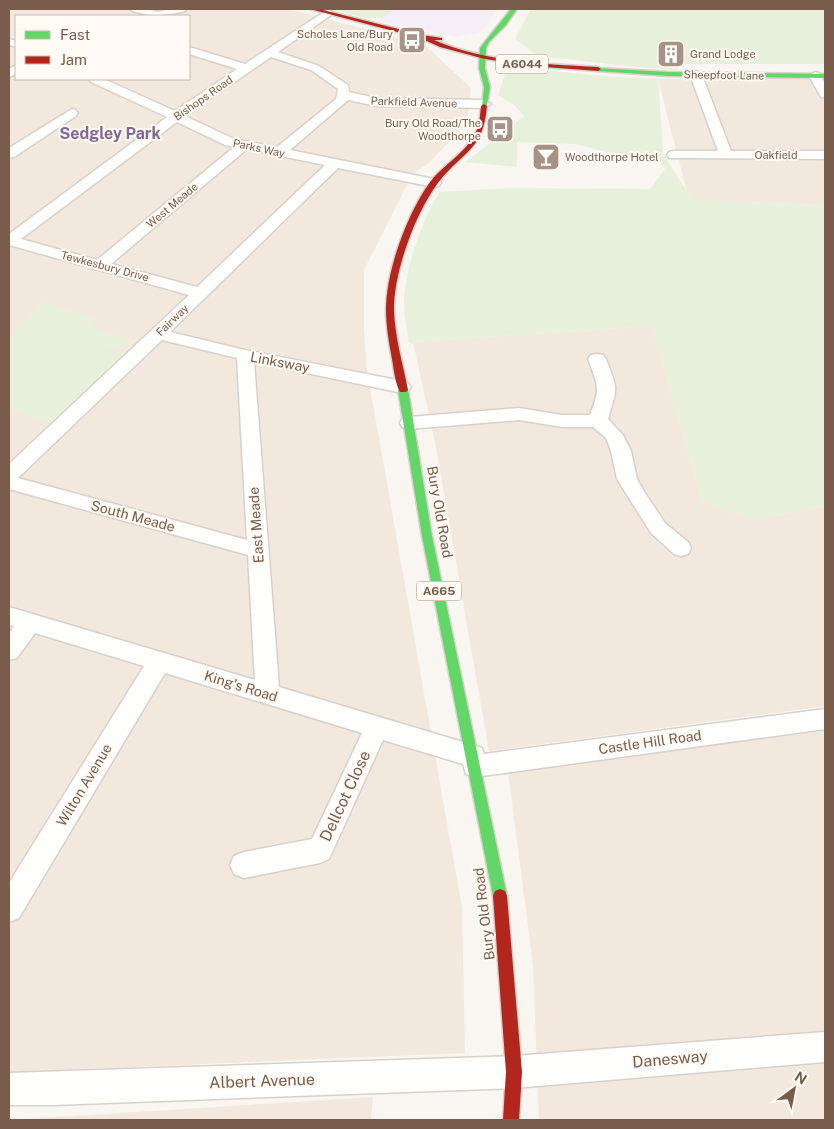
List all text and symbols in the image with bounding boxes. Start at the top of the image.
legend [15,15,190,80]
bus stop icon: Scholes Lane/Bury Old Road [397,25,427,55]
text: Fast [60,26,90,43]
place label: Scholes Lane/Bury Old Road [297,28,393,53]
building icon: Grand Lodge [656,39,686,69]
place label: Grand Lodge [690,48,756,60]
text: Jam [60,51,87,68]
road number: A6044 [496,54,548,74]
street label: Sheepfoot Lane [684,68,764,82]
street label: Bishops Road [171,73,235,123]
street label: Parkfield Avenue [370,94,458,110]
bus stop icon: Bury Old Road/The Woodthorpe [485,114,515,144]
place label: Bury Old Road/The Woodthorpe [385,117,481,142]
district label: Sedgley Park [59,124,161,143]
street label: Parks Way [232,137,286,159]
bar icon: Woodthorpe Hotel [531,142,561,172]
street label: Oakfield [755,149,798,161]
place label: Woodthorpe Hotel [565,151,659,163]
street label: West Meade [144,180,200,230]
street label: Tewkesbury Drive [60,248,150,284]
street label: Fairway [153,302,191,338]
street label: Linksway [249,348,312,376]
street label: Bury Old Road [424,465,456,559]
street label: East Meade [245,486,267,564]
street label: South Meade [89,497,177,535]
road number: A665 [416,582,462,600]
street label: King's Road [202,667,280,705]
street label: Castle Hill Road [597,727,703,757]
street label: Wilton Avenue [53,741,115,829]
street label: Dellcot Close [316,747,374,845]
street label: Bury Old Road [470,867,498,961]
street label: Danesway [631,1046,709,1072]
north arrow [769,1064,819,1114]
text: N [792,1068,810,1088]
street label: Albert Avenue [209,1070,315,1092]

